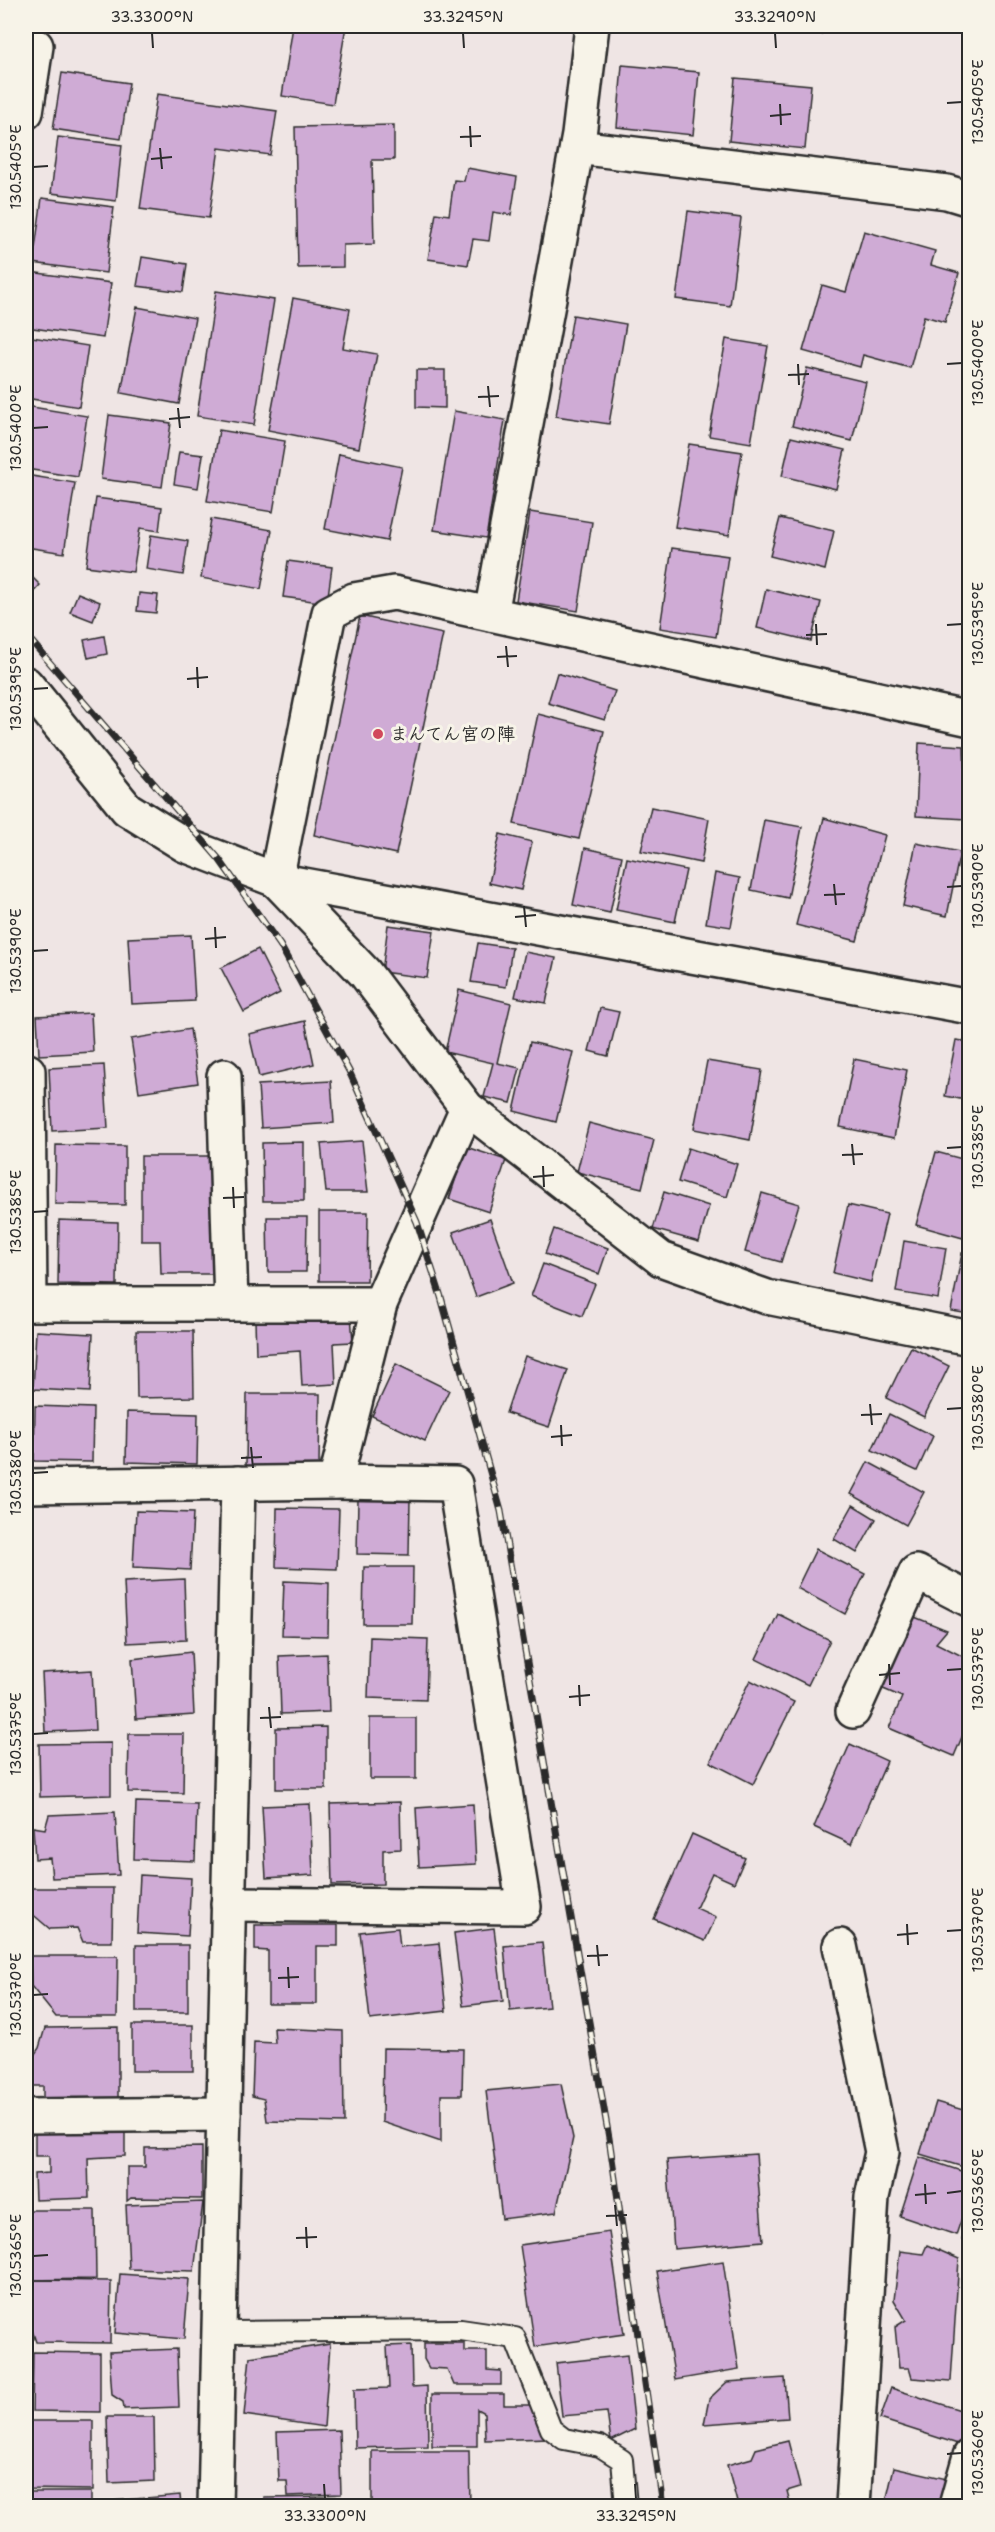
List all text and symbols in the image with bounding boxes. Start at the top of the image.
text: 33.3300°N [110,7,194,27]
text: 33.3295°N [422,7,504,27]
text: 33.3290°N [734,7,816,27]
text: 130.5405°E [968,59,988,145]
text: 130.5405°E [6,124,26,210]
text: 130.5400°E [968,320,988,406]
text: 130.5400°E [6,385,26,471]
text: 130.5395°E [968,582,988,666]
text: 130.5395°E [6,647,26,731]
place label: まんてん宮の陣 [390,722,515,746]
marker: まんてん宮の陣 [371,727,385,741]
text: 130.5390°E [968,843,988,929]
text: 130.5390°E [6,908,26,994]
text: 130.5385°E [968,1105,988,1189]
text: 130.5385°E [6,1170,26,1254]
text: 130.5380°E [968,1365,988,1451]
text: 130.5380°E [6,1430,26,1516]
text: 130.5375°E [968,1627,988,1711]
text: 130.5375°E [6,1692,26,1776]
text: 130.5370°E [968,1888,988,1972]
text: 130.5370°E [6,1953,26,2037]
text: 130.5365°E [968,2149,988,2233]
text: 130.5365°E [6,2214,26,2298]
text: 130.5360°E [968,2410,988,2496]
text: 33.3300°N [283,2506,367,2526]
text: 33.3295°N [595,2506,677,2526]

